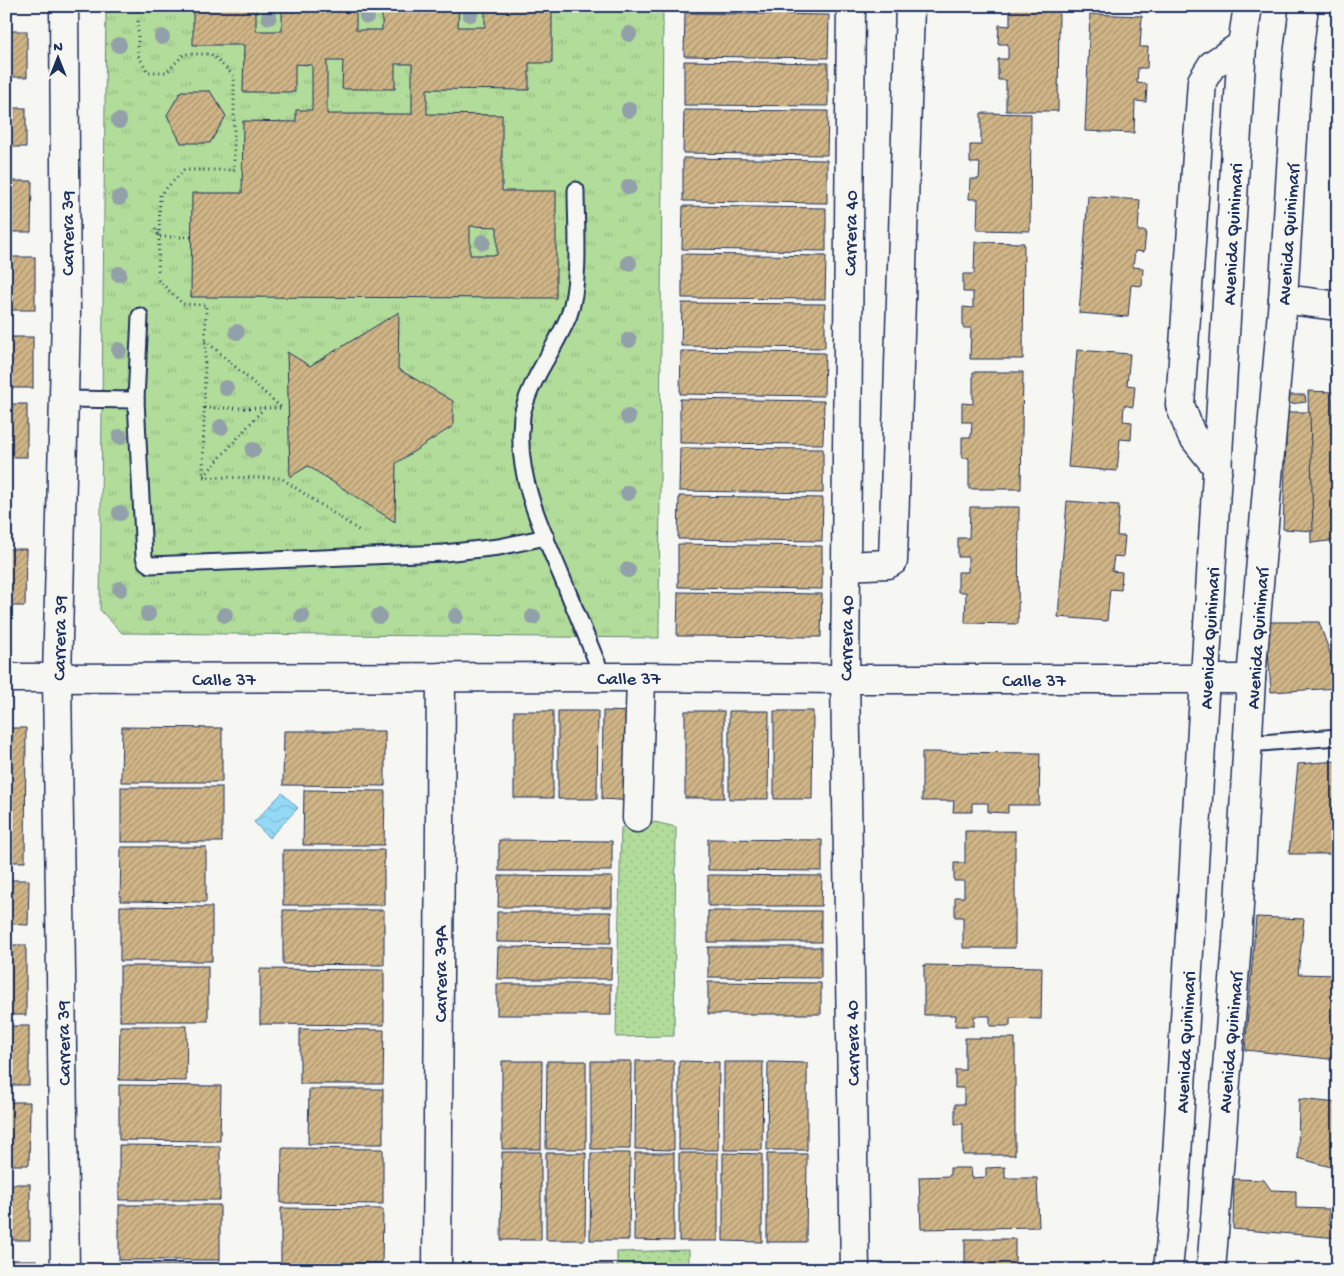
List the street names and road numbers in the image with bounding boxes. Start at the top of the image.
street label: Avenida Quinimarí [1274,161,1307,306]
street label: Avenida Quinimari [1219,162,1250,306]
street label: Carrera 39 [58,190,81,276]
street label: Carrera 40 [840,190,865,276]
street label: Avenida Quinimarí [1243,565,1276,710]
street label: Avenida Quinimari [1196,566,1227,710]
street label: Carrera 39 [49,595,74,681]
street label: Carrera 40 [836,595,861,681]
street label: Calle 37 [597,669,662,692]
street label: Calle 37 [192,670,257,693]
street label: Calle 37 [1002,671,1067,694]
street label: Carrera 39A [431,924,454,1022]
street label: Avenida Quinimarí [1215,969,1250,1114]
street label: Avenida Quinimari [1172,970,1203,1114]
street label: Carrera 39 [53,1000,78,1086]
street label: Carrera 40 [842,1000,867,1086]

